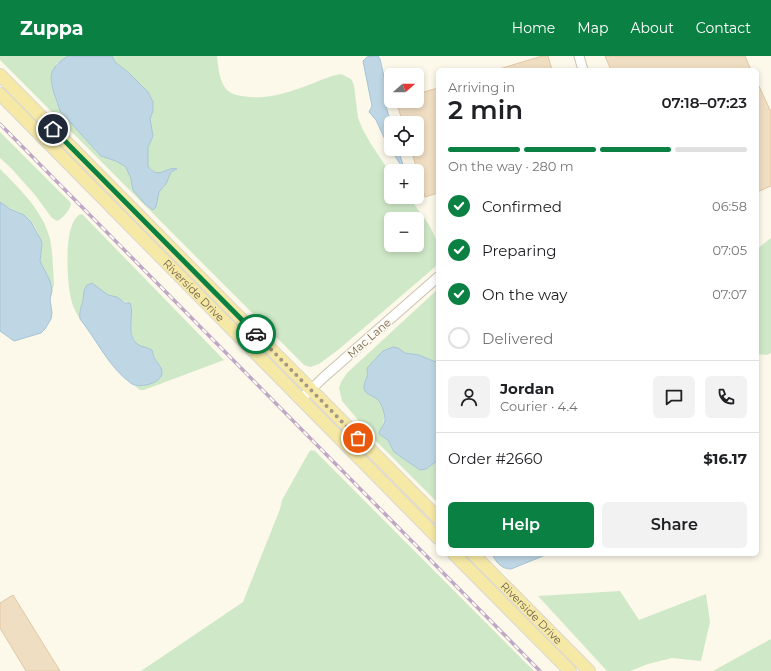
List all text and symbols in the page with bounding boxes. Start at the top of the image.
text: Zuppa [20,17,84,40]
text: Home [512,19,555,37]
text: Map [577,19,608,37]
text: About [630,19,674,37]
text: Contact [696,19,751,37]
north arrow [384,68,424,108]
map controls [384,68,424,252]
text: Arriving in [448,79,515,95]
text: 07:18–07:23 [661,93,747,112]
text: 2 min [448,94,523,126]
pin [36,112,70,146]
button: locate [384,116,424,156]
icon: home [42,118,64,140]
text: On the way · 280 m [448,158,574,174]
button: + [384,164,424,204]
icon: check [448,195,470,217]
text: Confirmed [482,197,562,216]
text: 06:58 [712,198,747,214]
button: − [384,212,424,252]
icon: check [448,239,470,261]
text: Preparing [482,241,557,260]
text: 07:05 [712,242,747,258]
street label: Riverside Drive [160,256,228,325]
icon: check [448,283,470,305]
text: On the way [482,285,567,304]
text: 07:07 [712,286,747,302]
courier [236,314,276,354]
street label: Mac Lane [344,315,394,361]
icon: car [245,323,267,345]
text: Delivered [482,329,554,348]
button: person [448,376,490,418]
button: chat [653,376,695,418]
button: phone [705,376,747,418]
text: Jordan [500,379,554,398]
text: Courier · 4.4 [500,398,578,414]
pin [341,421,375,455]
icon: bag [347,427,369,449]
text: Order #2660 [448,449,543,468]
text: $16.17 [703,449,747,468]
button: Help [448,502,594,548]
button: Share [602,502,747,548]
street label: Riverside Drive [498,579,566,647]

